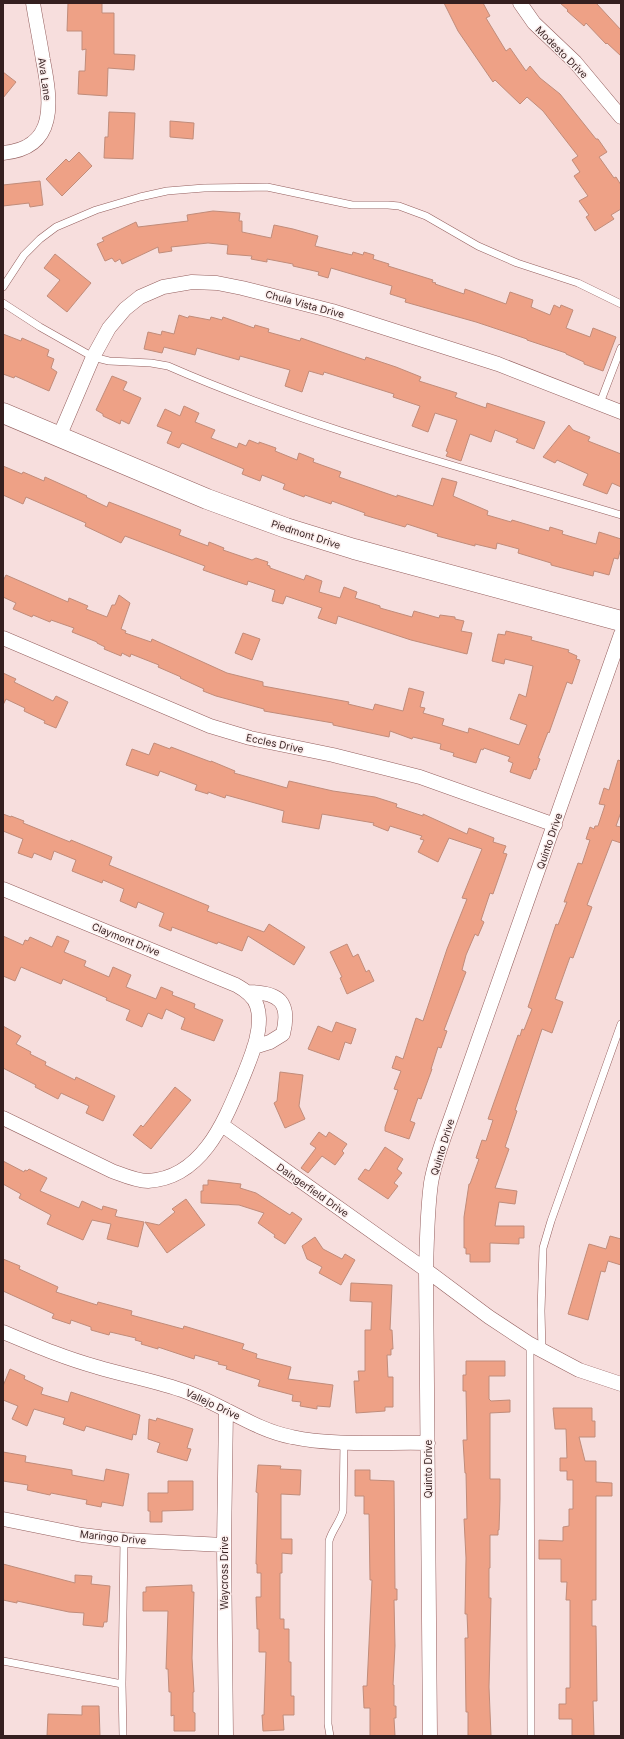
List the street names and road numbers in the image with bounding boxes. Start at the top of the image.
street label: Modesto Drive [533,23,591,81]
street label: Ava Lane [36,57,54,101]
street label: Chula Vista Drive [264,288,346,320]
street label: Piedmont Drive [270,517,342,551]
street label: Eccles Drive [245,731,305,755]
street label: Quinto Drive [534,811,564,871]
street label: Claymont Drive [90,920,162,958]
street label: Quinto Drive [428,1117,456,1177]
street label: Daingerfield Drive [275,1161,351,1219]
street label: Vallejo Drive [184,1386,242,1422]
street label: Quinto Drive [422,1439,434,1498]
street label: Maringo Drive [79,1528,147,1546]
street label: Waycross Drive [218,1536,230,1610]

